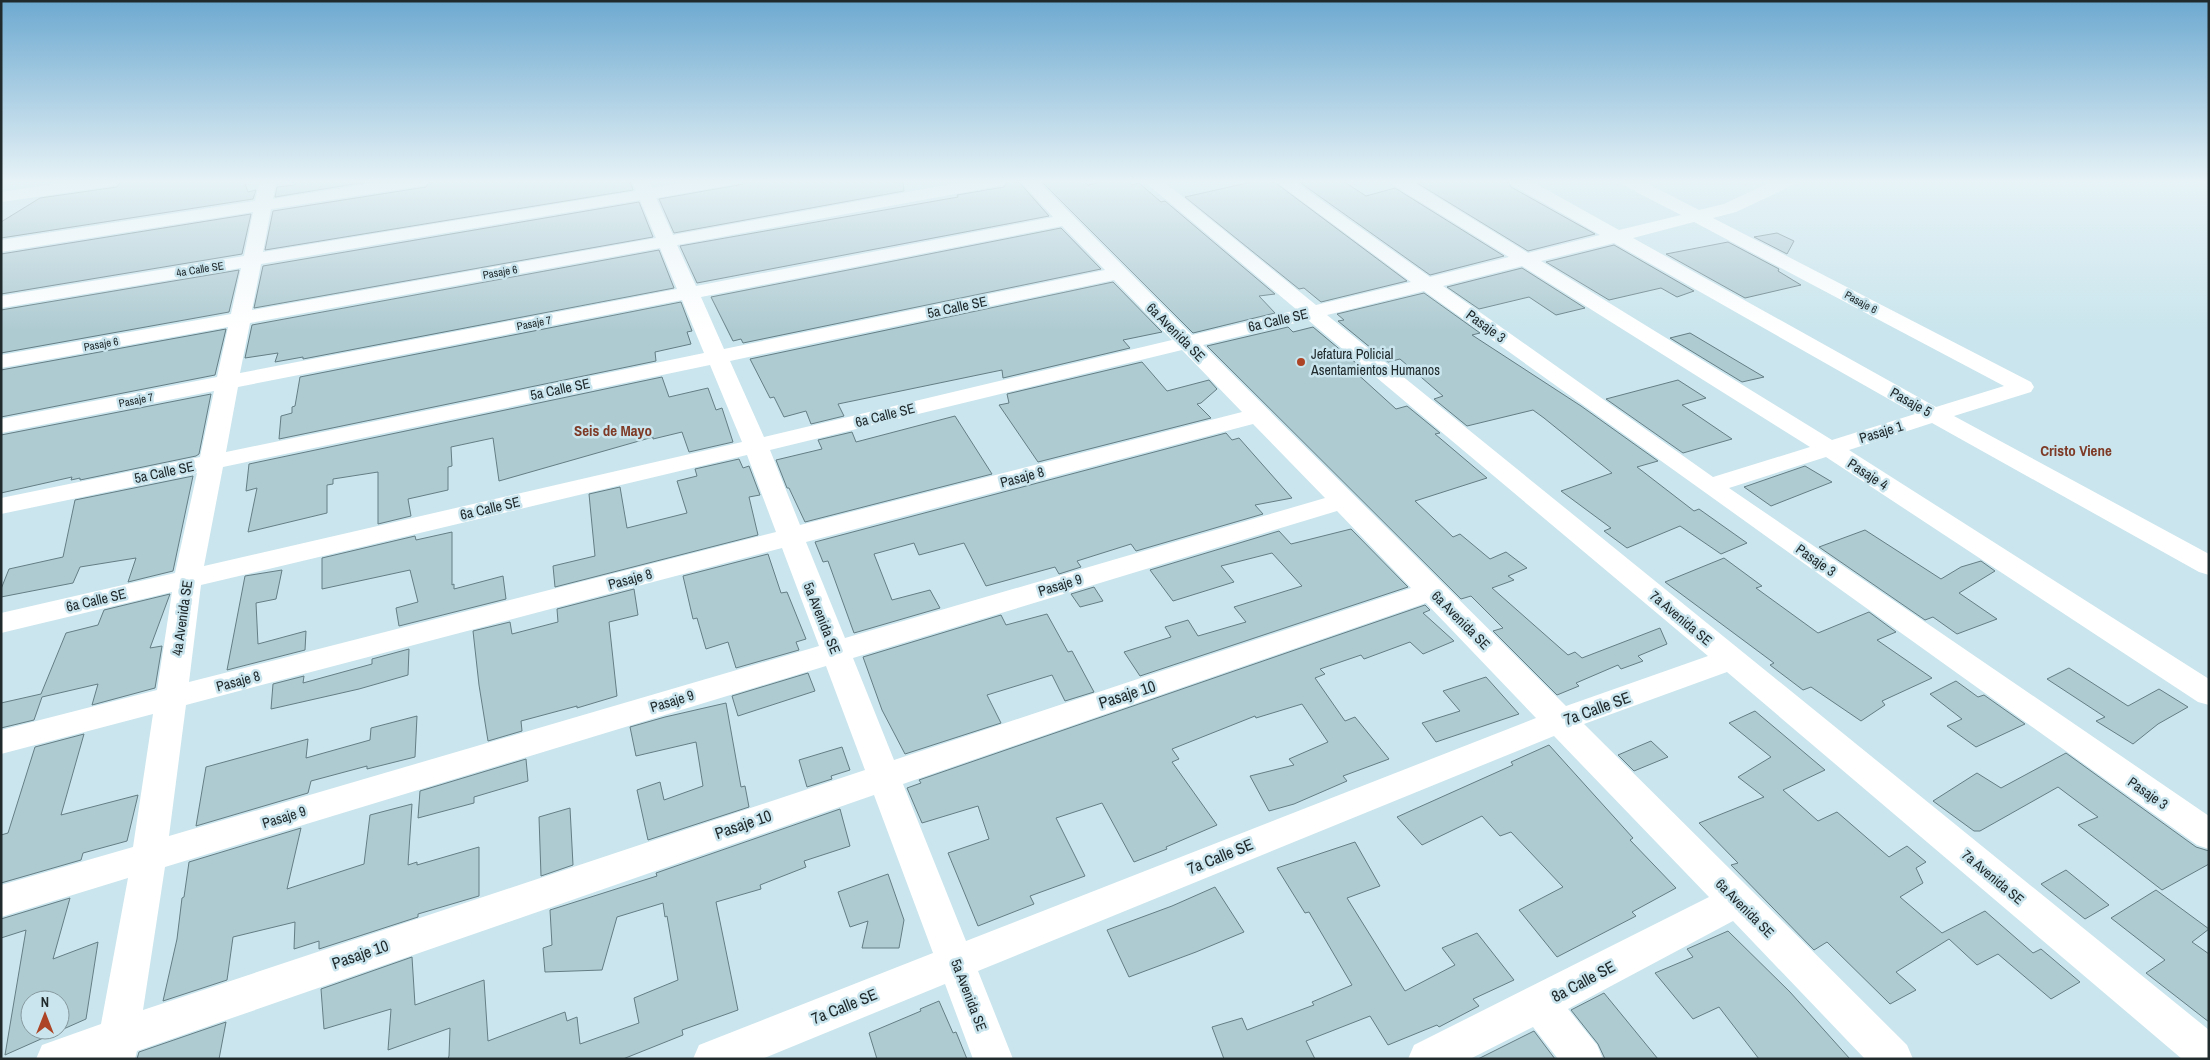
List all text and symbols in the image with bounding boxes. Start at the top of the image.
street label: 4a Calle SE [175,258,225,280]
street label: Pasaje 6 [481,262,519,282]
street label: Pasaje 6 [1842,288,1880,316]
street label: 5a Calle SE [925,292,989,322]
street label: 6a Avenida SE [1143,299,1209,365]
street label: 6a Calle SE [1246,304,1310,336]
street label: Pasaje 3 [1463,306,1509,346]
street label: Pasaje 7 [515,313,553,333]
street label: Pasaje 6 [82,334,120,354]
place label: Jefatura Policial Asentamientos Humanos [1310,345,1440,379]
marker: Jefatura Policial Asentamientos Humanos [1295,356,1307,368]
street label: 5a Calle SE [528,374,592,404]
street label: Pasaje 5 [1887,383,1935,421]
street label: Pasaje 7 [117,390,155,410]
street label: 6a Calle SE [853,399,917,431]
street label: Pasaje 1 [1857,417,1906,447]
district label: Seis de Mayo [574,420,652,441]
district label: Cristo Viene [2040,440,2112,461]
street label: Pasaje 4 [1844,454,1892,494]
street label: 5a Calle SE [132,457,196,487]
street label: Pasaje 8 [998,463,1046,491]
street label: 6a Calle SE [458,492,522,524]
street label: Pasaje 3 [1793,540,1839,580]
street label: Pasaje 8 [606,565,654,593]
street label: Pasaje 9 [1036,570,1084,600]
street label: 4a Avenida SE [168,579,196,657]
street label: 5a Avenida SE [799,579,845,657]
street label: 6a Calle SE [64,584,128,616]
street label: 6a Avenida SE [1428,587,1494,653]
street label: 7a Avenida SE [1646,587,1716,649]
street label: Pasaje 8 [214,667,262,695]
street label: Pasaje 10 [1096,675,1158,713]
street label: Pasaje 9 [648,686,696,716]
street label: 7a Calle SE [1561,686,1633,730]
street label: Pasaje 3 [2125,773,2171,813]
street label: Pasaje 9 [260,802,308,832]
street label: Pasaje 10 [712,804,774,844]
street label: 7a Calle SE [1184,833,1256,879]
street label: 7a Avenida SE [1958,846,2028,908]
street label: 6a Avenida SE [1712,875,1778,941]
street label: Pasaje 10 [329,934,391,974]
street label: 8a Calle SE [1547,955,1619,1007]
street label: 5a Avenida SE [947,956,991,1034]
street label: 7a Calle SE [808,983,880,1029]
north arrow [20,990,70,1040]
text: N [41,993,49,1011]

